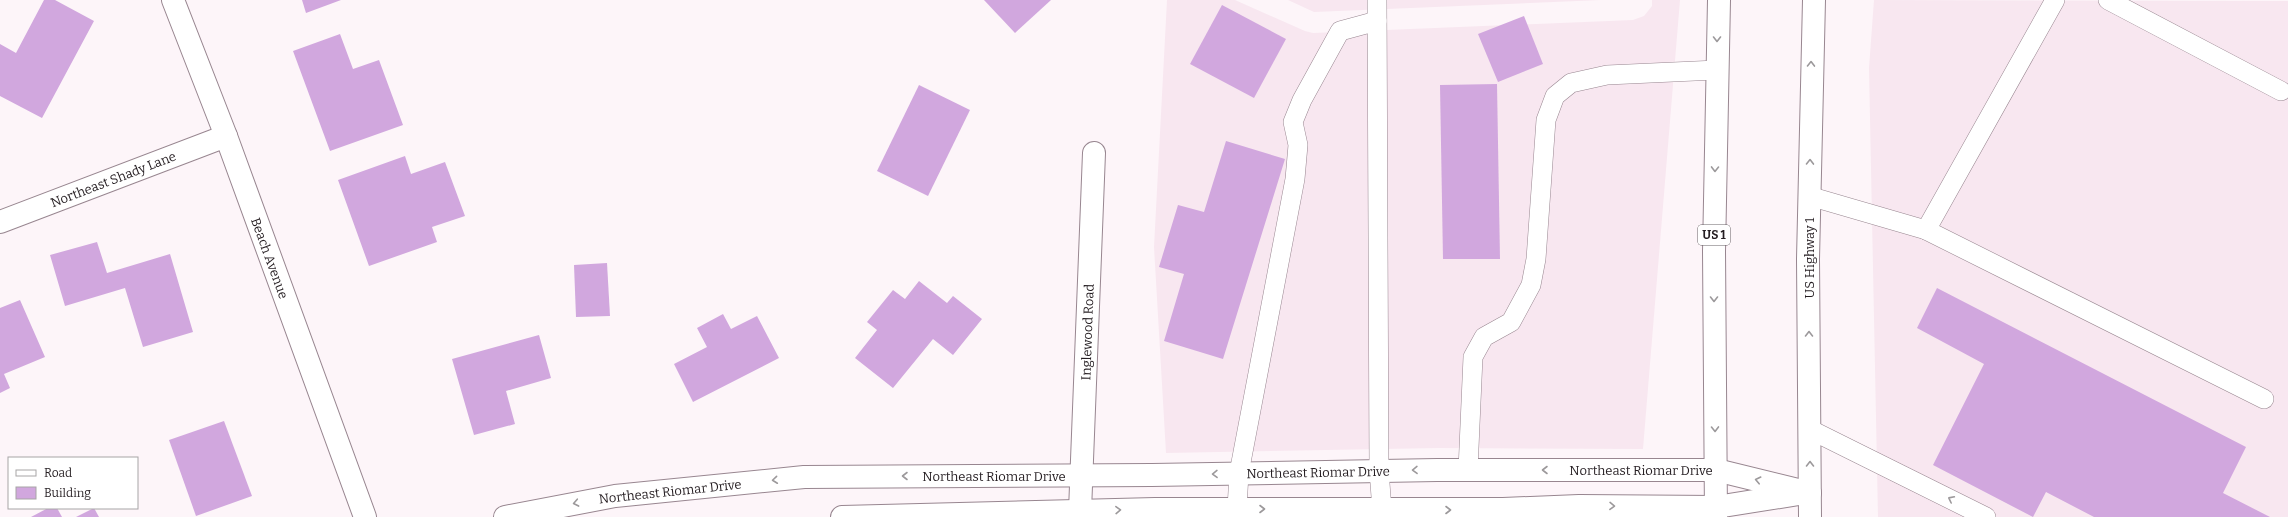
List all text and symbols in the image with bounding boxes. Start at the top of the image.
one-way arrow [1713,36,1721,42]
one-way arrow [1807,61,1815,67]
street label: Northeast Shady Lane [48,149,178,210]
one-way arrow [1806,159,1814,165]
one-way arrow [1711,166,1719,172]
street label: Beach Avenue [248,216,291,301]
street label: US Highway 1 [1802,217,1817,298]
road number: US 1 [1698,225,1730,245]
street label: Inglewood Road [1078,283,1097,380]
one-way arrow [1710,296,1718,302]
one-way arrow [1805,331,1813,337]
one-way arrow [1711,426,1719,432]
legend [8,457,138,509]
one-way arrow [1806,461,1814,467]
street label: Northeast Riomar Drive [1569,463,1713,478]
street label: Northeast Riomar Drive [1246,464,1390,481]
text: Road [44,466,72,480]
one-way arrow [1412,466,1418,474]
one-way arrow [1542,466,1548,474]
street label: Northeast Riomar Drive [922,469,1066,484]
one-way arrow [1212,470,1218,478]
one-way arrow [902,472,908,480]
one-way arrow [772,475,778,484]
street label: Northeast Riomar Drive [598,477,742,506]
one-way arrow [1755,477,1761,485]
text: Building [44,486,91,500]
one-way arrow [1948,496,1955,504]
one-way arrow [573,499,579,507]
one-way arrow [1609,502,1615,510]
one-way arrow [1115,505,1121,514]
one-way arrow [1259,505,1265,513]
one-way arrow [1445,506,1451,514]

